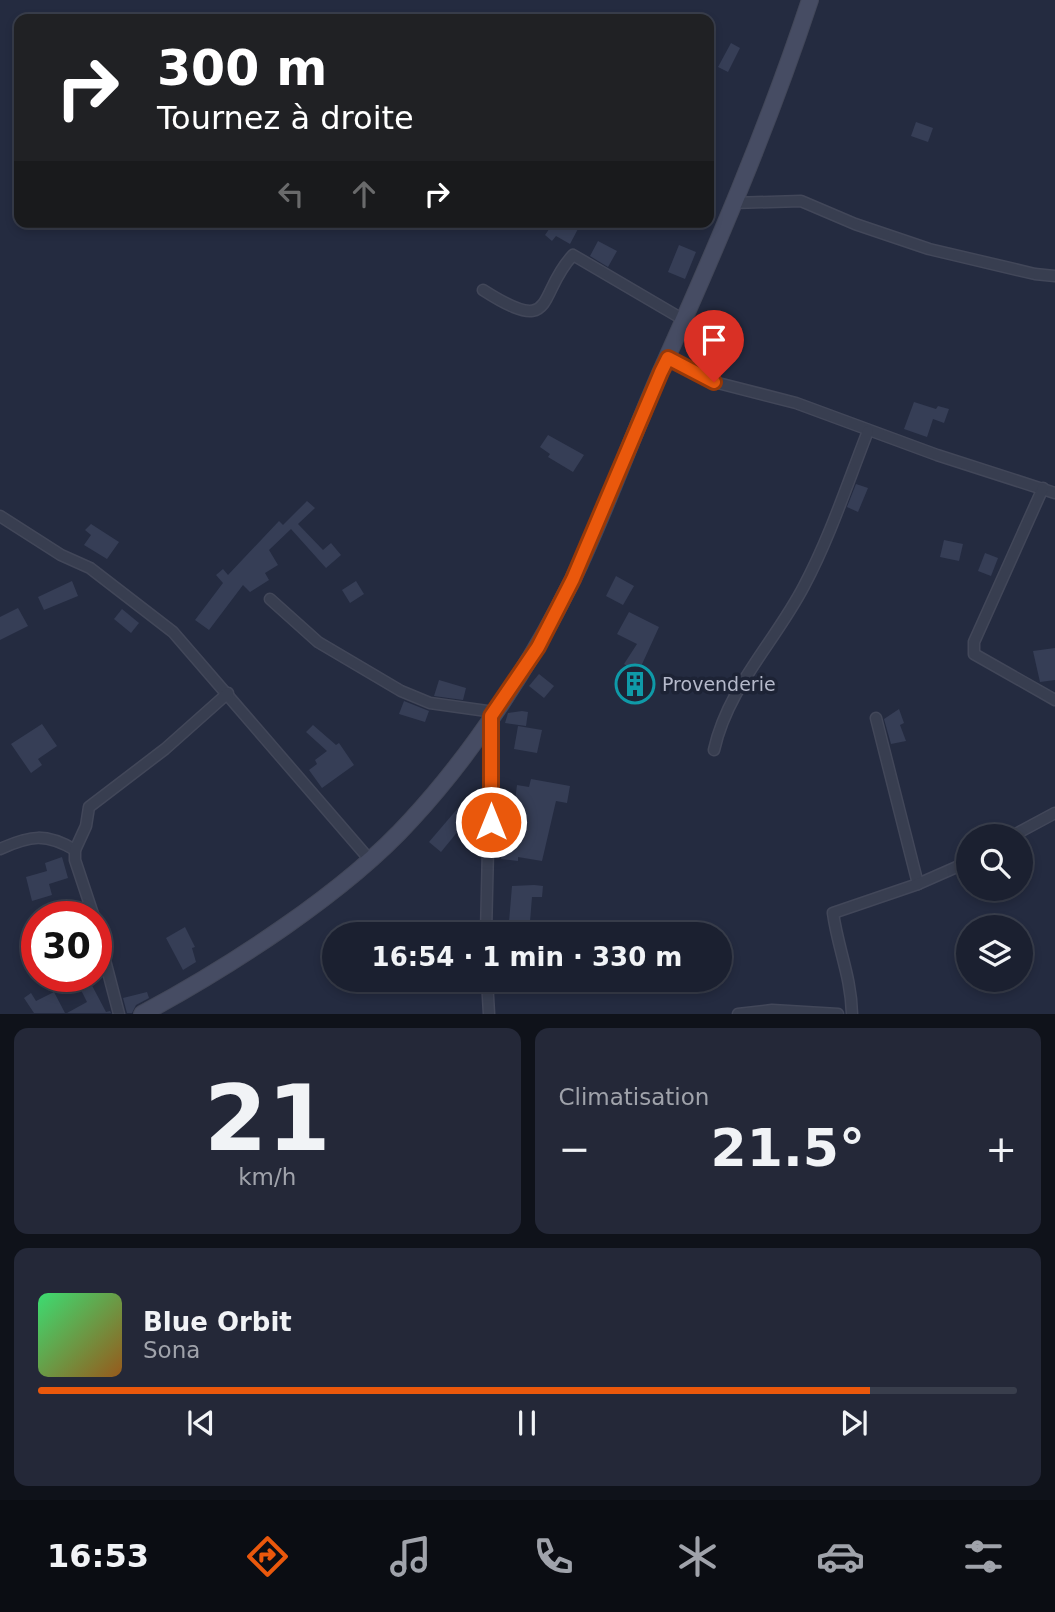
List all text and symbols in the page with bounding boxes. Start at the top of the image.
text: 300 m [157,40,327,97]
icon: right [42,42,133,133]
text: Tournez à droite [157,99,414,137]
icon: left [272,175,310,213]
icon: ahead [345,175,383,213]
icon: right [418,175,456,213]
pin [684,310,744,382]
icon: arrive [695,321,733,359]
building icon: Provenderie [614,663,656,705]
place label: Provenderie [662,673,776,695]
position arrow [454,785,528,859]
map controls [956,824,1033,992]
button: search [956,824,1033,901]
speed limit sign: 30 [21,901,112,992]
button: layers [956,915,1033,992]
text: 16:54 · 1 min · 330 m [372,942,682,972]
text: 21 [204,1066,331,1171]
text: Climatisation [559,1084,709,1110]
text: 21.5° [711,1118,865,1178]
text: − [559,1127,590,1171]
text: + [985,1127,1017,1171]
text: km/h [238,1164,296,1190]
text: Blue Orbit [143,1307,292,1337]
text: Sona [143,1337,200,1363]
icon: previous [182,1404,220,1442]
icon: pause [508,1404,546,1442]
icon: next [835,1404,873,1442]
icon: directions [243,1532,292,1581]
icon: music [386,1532,435,1581]
icon: phone [529,1532,578,1581]
icon: climate [673,1532,722,1581]
icon: car [816,1532,865,1581]
icon: filters [959,1532,1008,1581]
text: 16:53 [47,1537,149,1575]

